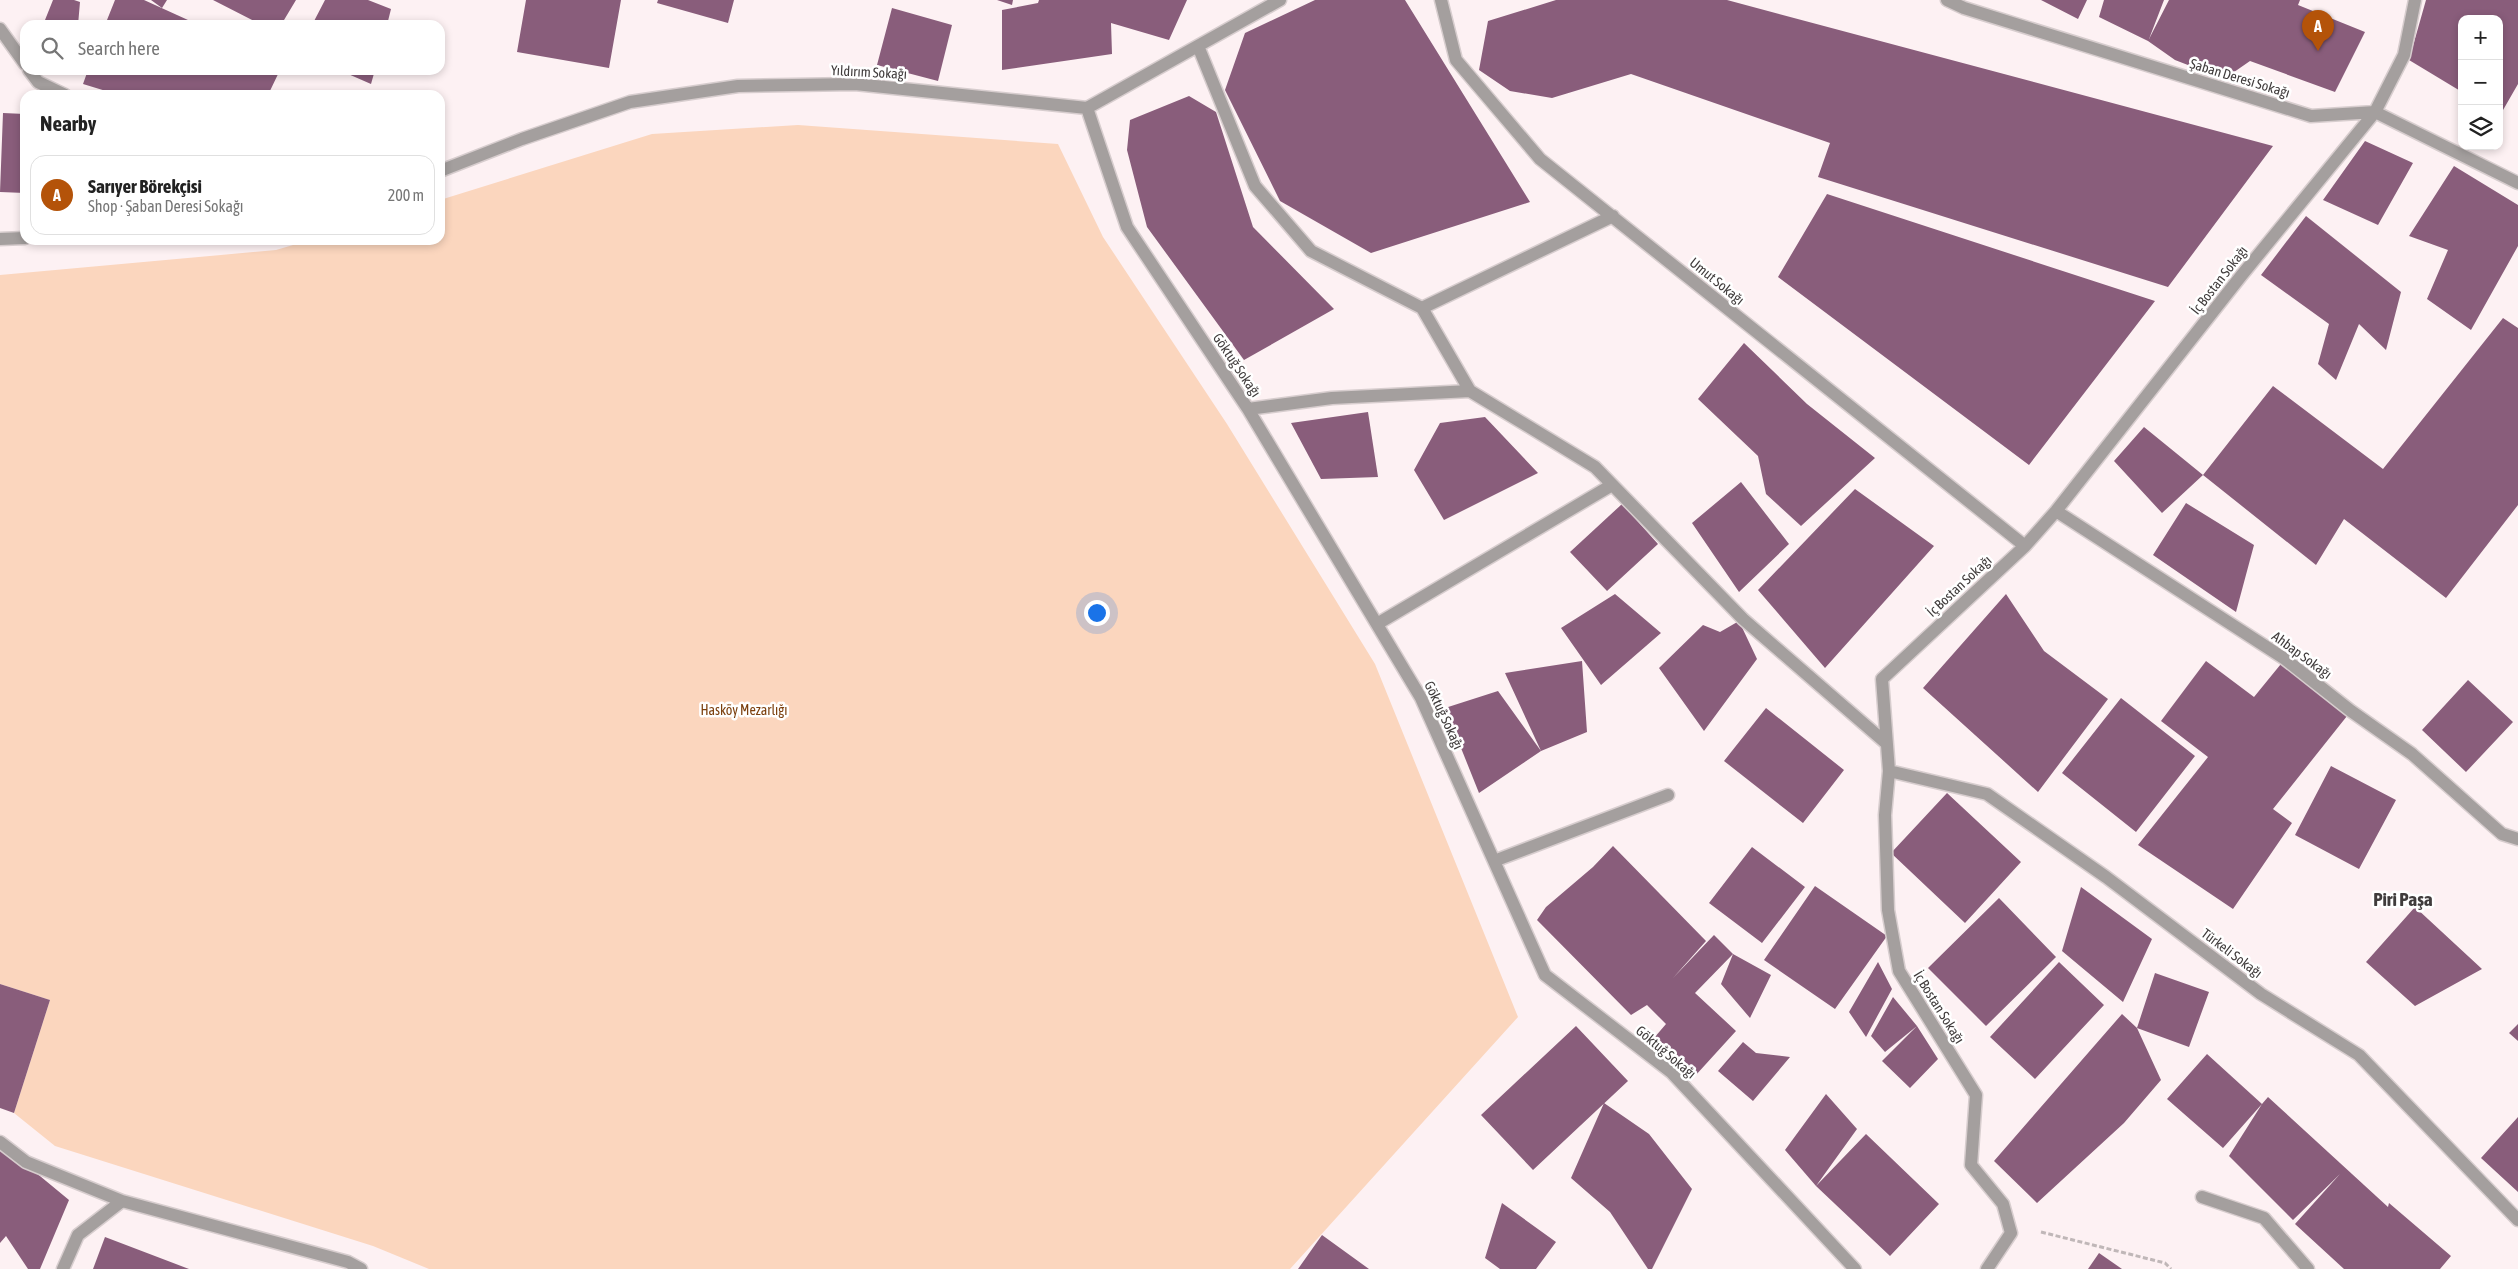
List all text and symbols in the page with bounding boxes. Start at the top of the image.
pin: A [2302,10,2334,51]
map controls [2458,15,2503,150]
button: + [2458,15,2503,60]
search box [20,20,445,75]
icon: search [38,34,66,62]
text: Search here [78,37,160,59]
street label: Şaban Deresi Sokağı [2188,55,2292,101]
button: − [2458,60,2503,105]
street label: Yıldırım Sokağı [831,62,907,82]
button: layers [2458,105,2503,150]
text: Nearby [40,111,96,135]
text: Sarıyer Börekçisi [88,175,202,197]
text: A [53,186,61,204]
text: 200 m [388,186,424,204]
text: Shop · Şaban Deresi Sokağı [88,197,244,215]
street label: İç Bostan Sokağı [2187,243,2251,317]
street label: Umut Sokağı [1687,254,1747,308]
street label: Göktuğ Sokağı [1210,330,1264,400]
street label: İç Bostan Sokağı [1923,552,1995,620]
your location [1084,600,1110,626]
street label: Ahbap Sokağı [2269,628,2335,682]
street label: Göktuğ Sokağı [1421,678,1467,752]
park label: Hasköy Mezarlığı [700,702,788,718]
district label: Piri Paşa [2373,888,2433,910]
street label: Türkeli Sokağı [2199,925,2265,981]
street label: İç Bostan Sokağı [1910,968,1968,1046]
street label: Göktuğ Sokağı [1633,1022,1699,1082]

